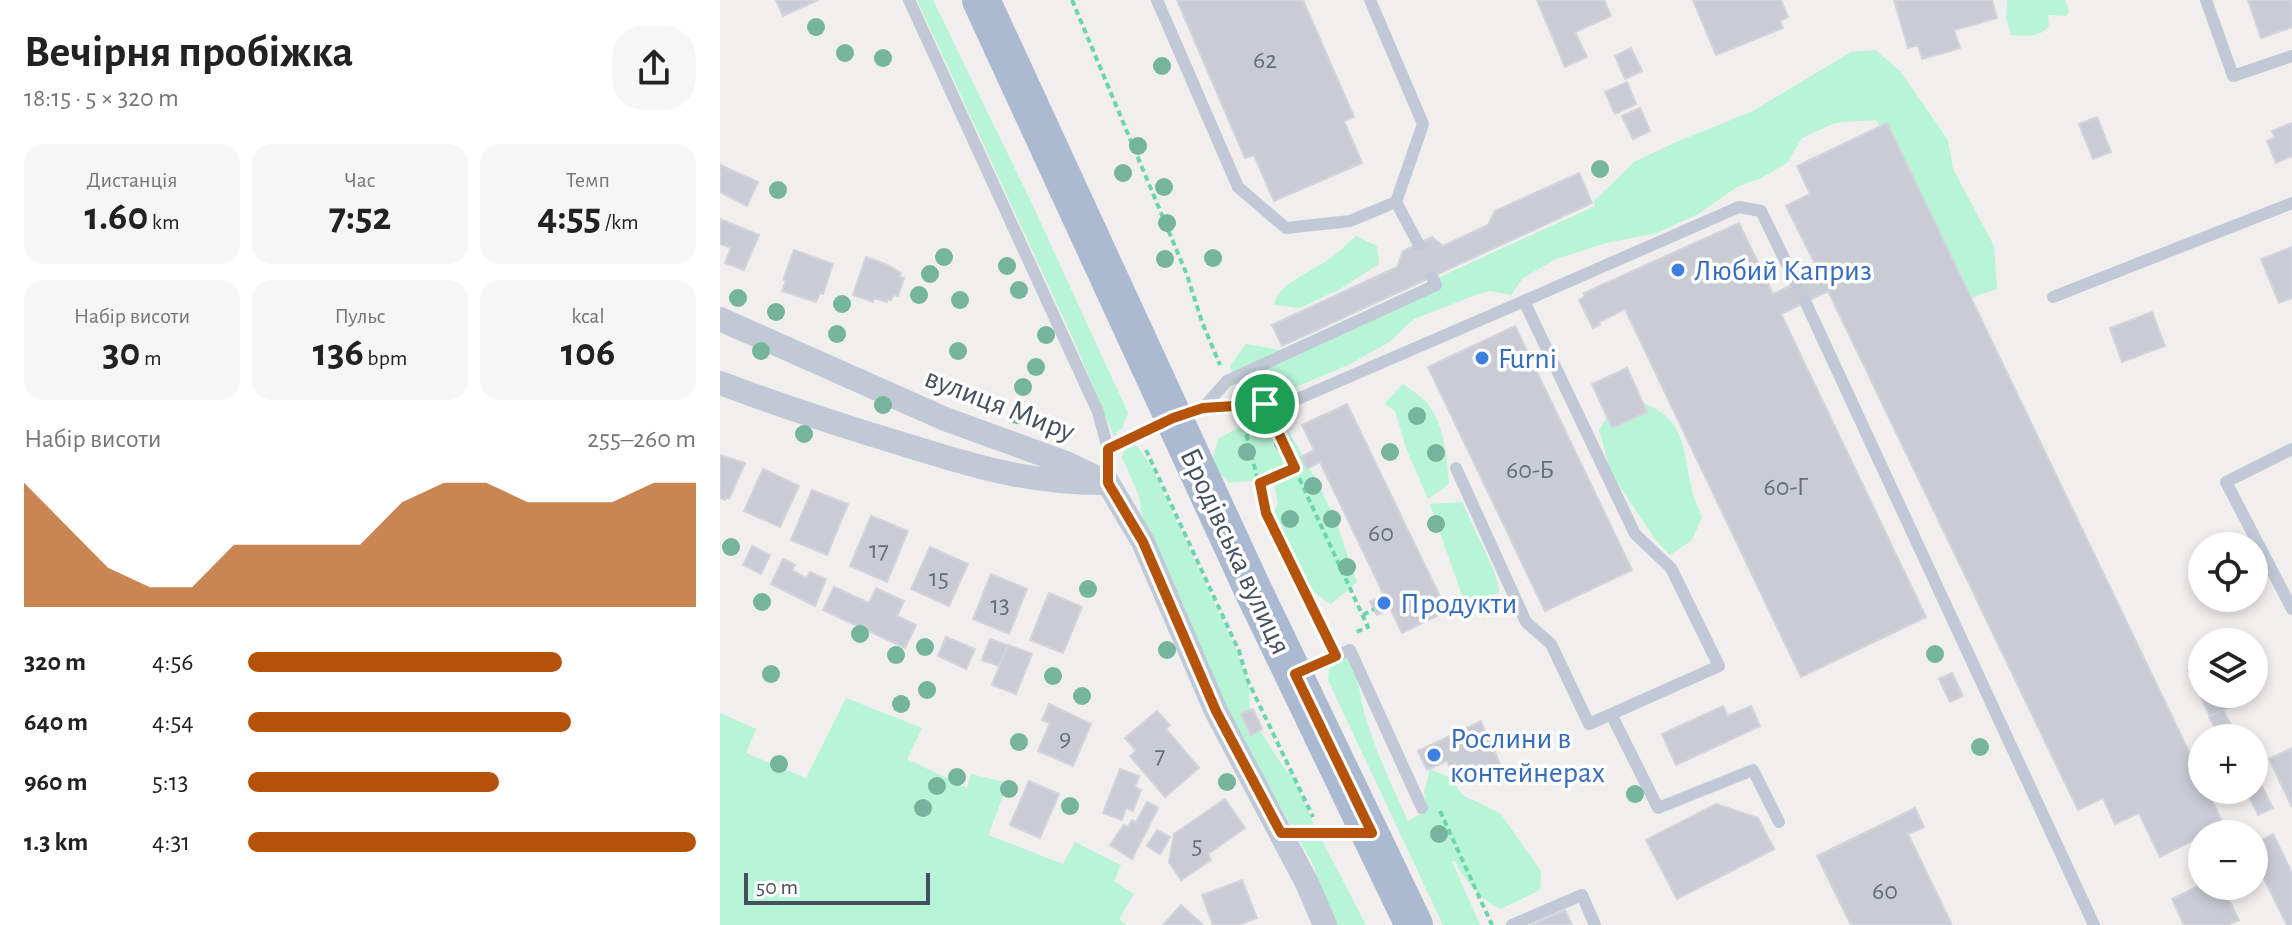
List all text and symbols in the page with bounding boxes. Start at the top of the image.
button: share [612,26,696,110]
text: Вечірня пробіжка [24,31,353,75]
house number: 62 [1253,47,1277,73]
text: 18:15 · 5 × 320 m [24,85,179,111]
text: Дистанція [87,169,177,191]
text: Час [344,169,376,191]
text: Темп [566,169,610,191]
text: 1.60 [85,197,148,237]
text: 7:52 [329,197,391,237]
text: 4:55 [537,197,601,237]
text: km [148,211,180,233]
text: /km [601,211,639,233]
place label: Любий Каприз [1694,256,1872,286]
marker: Любий Каприз [1669,261,1687,279]
text: Набір висоти [74,305,190,327]
text: Пульс [334,305,386,327]
text: kcal [571,305,605,327]
text: 30 [102,333,140,373]
text: 136 [313,333,364,373]
text: 106 [561,333,615,373]
place label: Furni [1498,344,1557,374]
text: m [140,347,162,369]
text: bpm [364,347,407,369]
marker: Furni [1473,349,1491,367]
street label: вулиця Миру [920,363,1079,447]
pin [1231,370,1299,438]
icon: arrive [1243,382,1287,426]
text: Набір висоти [24,426,162,452]
text: 255–260 m [587,426,696,452]
street label: Бродівська вулиця [1174,444,1296,659]
house number: 60-Б [1506,457,1554,483]
house number: 60-Г [1764,474,1809,500]
house number: 60 [1368,520,1394,546]
map controls [2188,532,2268,900]
button: locate [2188,532,2268,612]
house number: 17 [869,537,889,563]
house number: 15 [929,565,949,591]
place label: Продукти [1400,589,1517,619]
house number: 13 [990,592,1010,618]
marker: Продукти [1375,594,1393,612]
button: layers [2188,628,2268,708]
text: 320 m [24,649,86,675]
text: 4:56 [152,649,194,675]
text: 640 m [24,709,88,735]
text: 4:54 [152,709,194,735]
place label: Рослини в контейнерах [1450,724,1605,788]
button: + [2188,724,2268,804]
house number: 9 [1059,725,1071,751]
house number: 7 [1155,742,1166,768]
marker: Рослини в контейнерах [1425,746,1443,764]
text: 960 m [24,769,88,795]
text: 5:13 [152,769,188,795]
button: − [2188,820,2268,900]
text: 1.3 km [24,829,88,855]
text: 4:31 [152,829,190,855]
house number: 5 [1192,832,1202,858]
scale bar [744,869,930,905]
text: 50 m [756,876,798,898]
house number: 60 [1872,878,1898,904]

